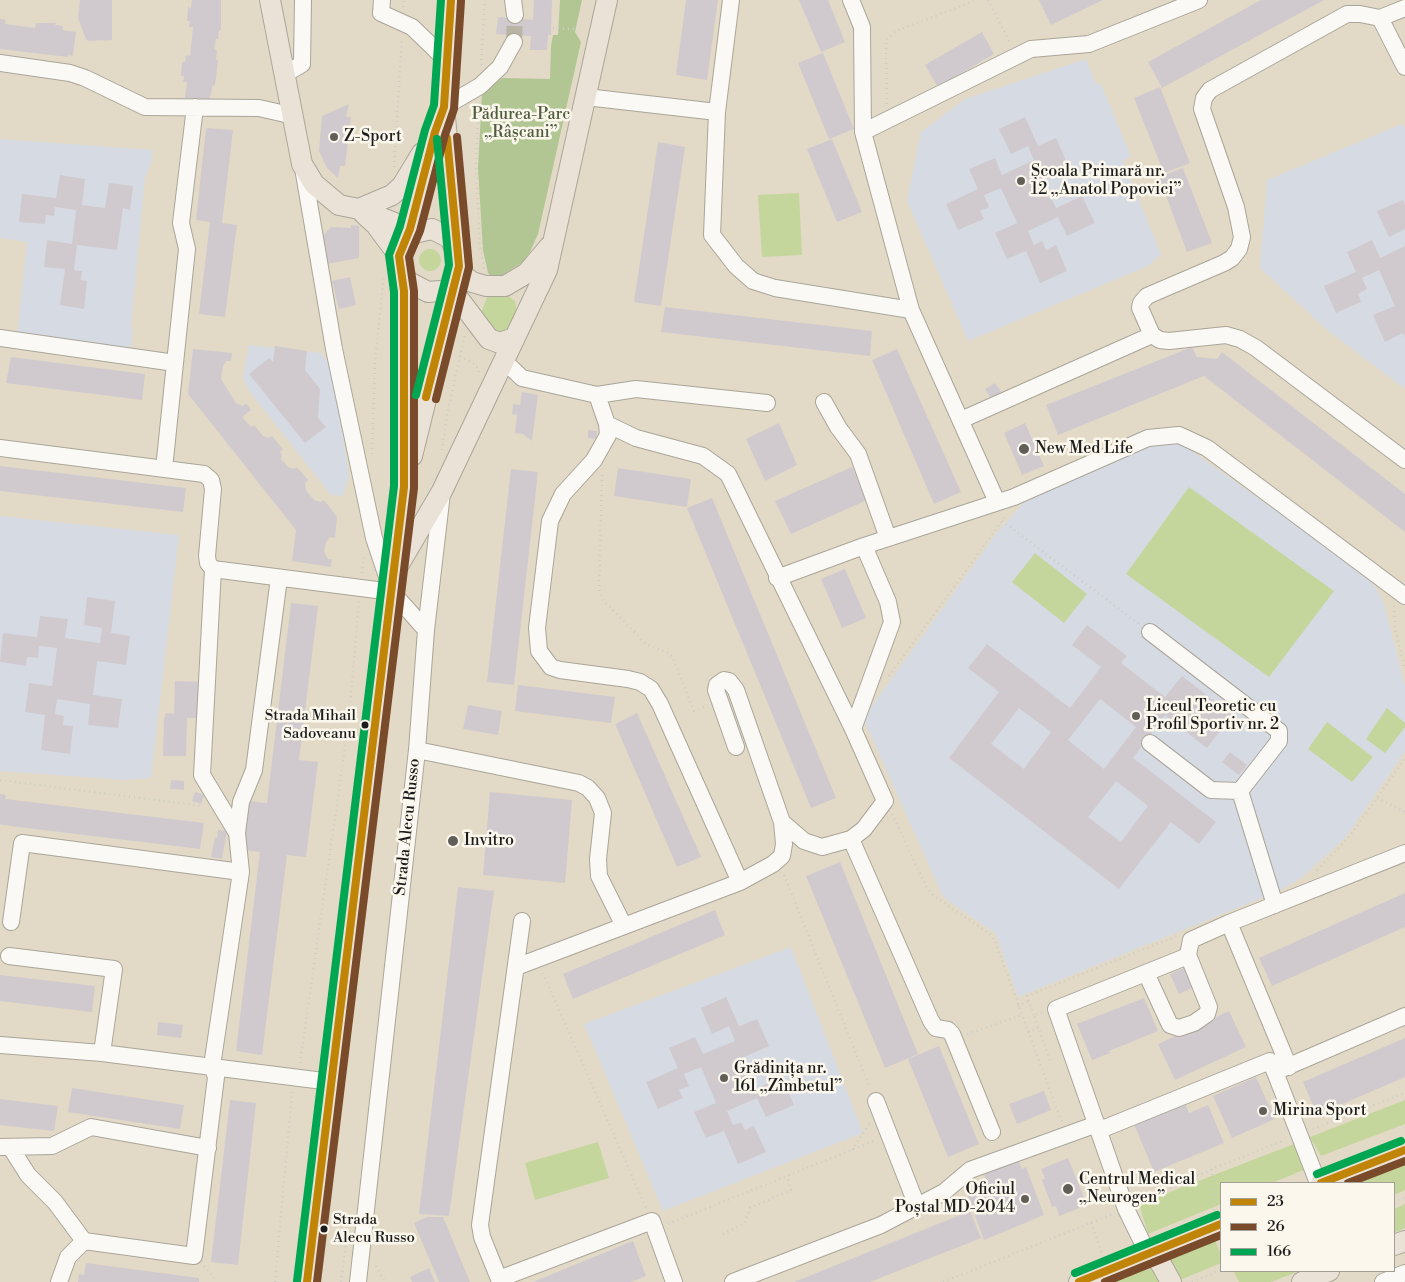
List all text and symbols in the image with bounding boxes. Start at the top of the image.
park label: Pădurea-Parc „Râșcani” [472,105,570,143]
place label: Z-Sport [344,127,402,147]
marker: Z-Sport [328,131,340,143]
place label: Școala Primară nr. 12 „Anatol Popovici” [1031,162,1182,200]
marker: Școala Primară nr. 12 „Anatol Popovici” [1015,175,1027,187]
place label: New Med Life [1035,439,1133,459]
marker: New Med Life [1017,442,1031,456]
place label: Liceul Teoretic cu Profil Sportiv nr. 2 [1146,697,1279,735]
place label: Strada Mihail Sadoveanu [265,707,356,742]
marker: Liceul Teoretic cu Profil Sportiv nr. 2 [1130,710,1142,722]
marker: Strada Mihail Sadoveanu [360,720,370,730]
street label: Strada Alecu Russo [391,758,425,896]
place label: Invitro [464,831,514,851]
marker: Invitro [446,834,460,848]
place label: Grădinița nr. 161 „Zîmbetul” [734,1059,842,1097]
marker: Grădinița nr. 161 „Zîmbetul” [718,1072,730,1084]
place label: Mirina Sport [1273,1101,1366,1121]
marker: Mirina Sport [1257,1105,1269,1117]
place label: Centrul Medical „Neurogen” [1079,1170,1195,1208]
place label: Oficiul Poștal MD-2044 [895,1180,1015,1218]
marker: Centrul Medical „Neurogen” [1061,1182,1075,1196]
legend [1220,1182,1395,1272]
text: 23 [1267,1192,1284,1211]
marker: Oficiul Poștal MD-2044 [1019,1193,1031,1205]
place label: Strada Alecu Russo [333,1211,415,1246]
text: 26 [1267,1217,1285,1236]
marker: Strada Alecu Russo [319,1224,329,1234]
text: 166 [1267,1242,1291,1261]

